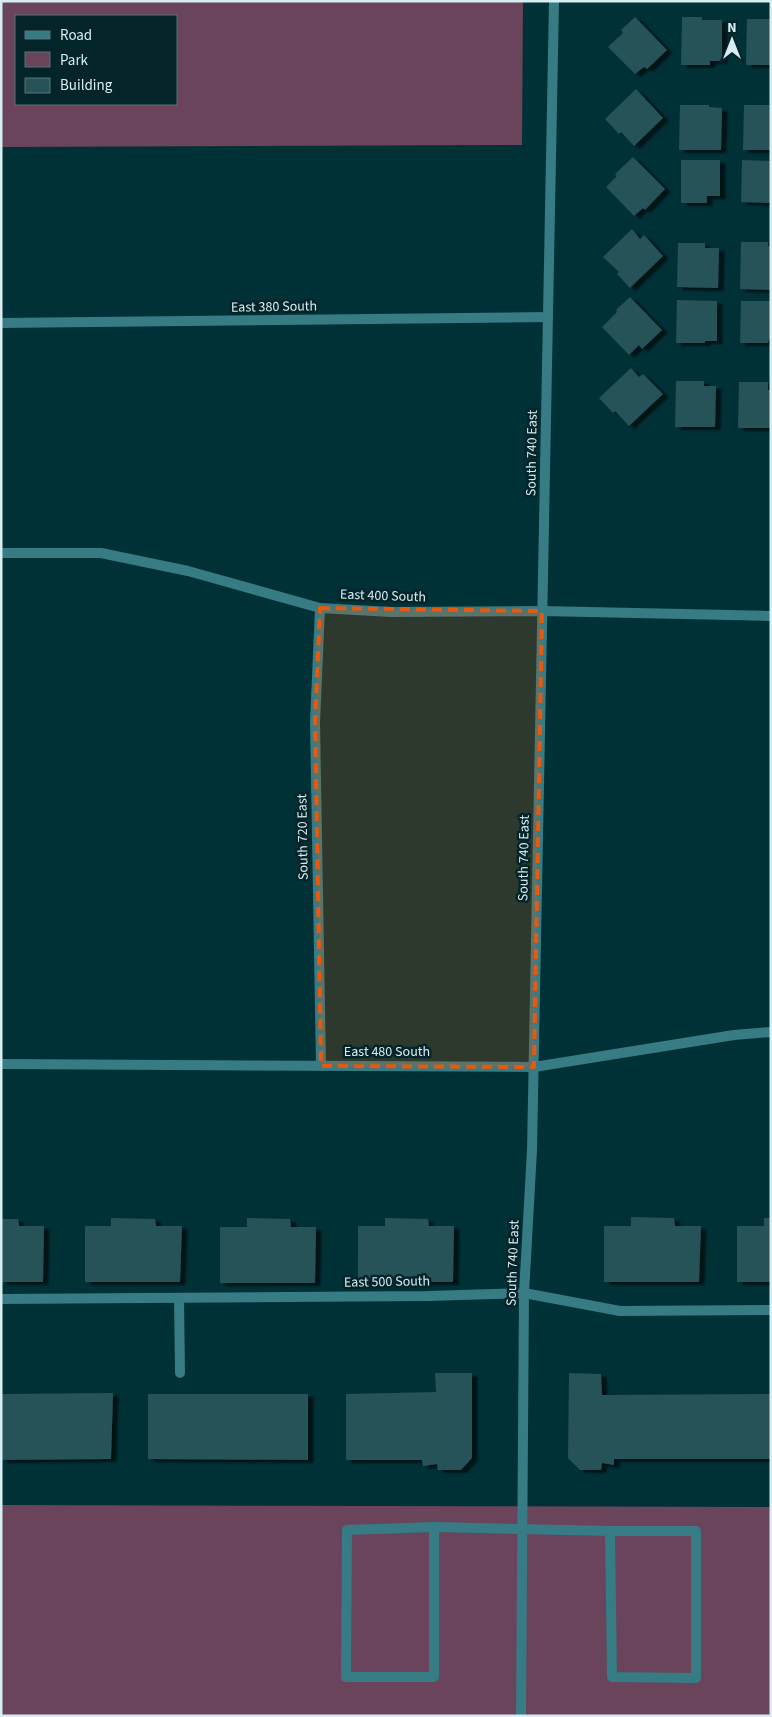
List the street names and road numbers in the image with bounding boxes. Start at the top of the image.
street label: East 380 South [231,296,317,318]
street label: South 740 East [521,409,543,496]
street label: East 400 South [340,585,426,607]
street label: South 720 East [292,793,314,880]
street label: South 740 East [513,814,535,901]
street label: East 480 South [344,1042,430,1062]
street label: South 740 East [502,1219,525,1306]
street label: East 500 South [344,1271,430,1293]

